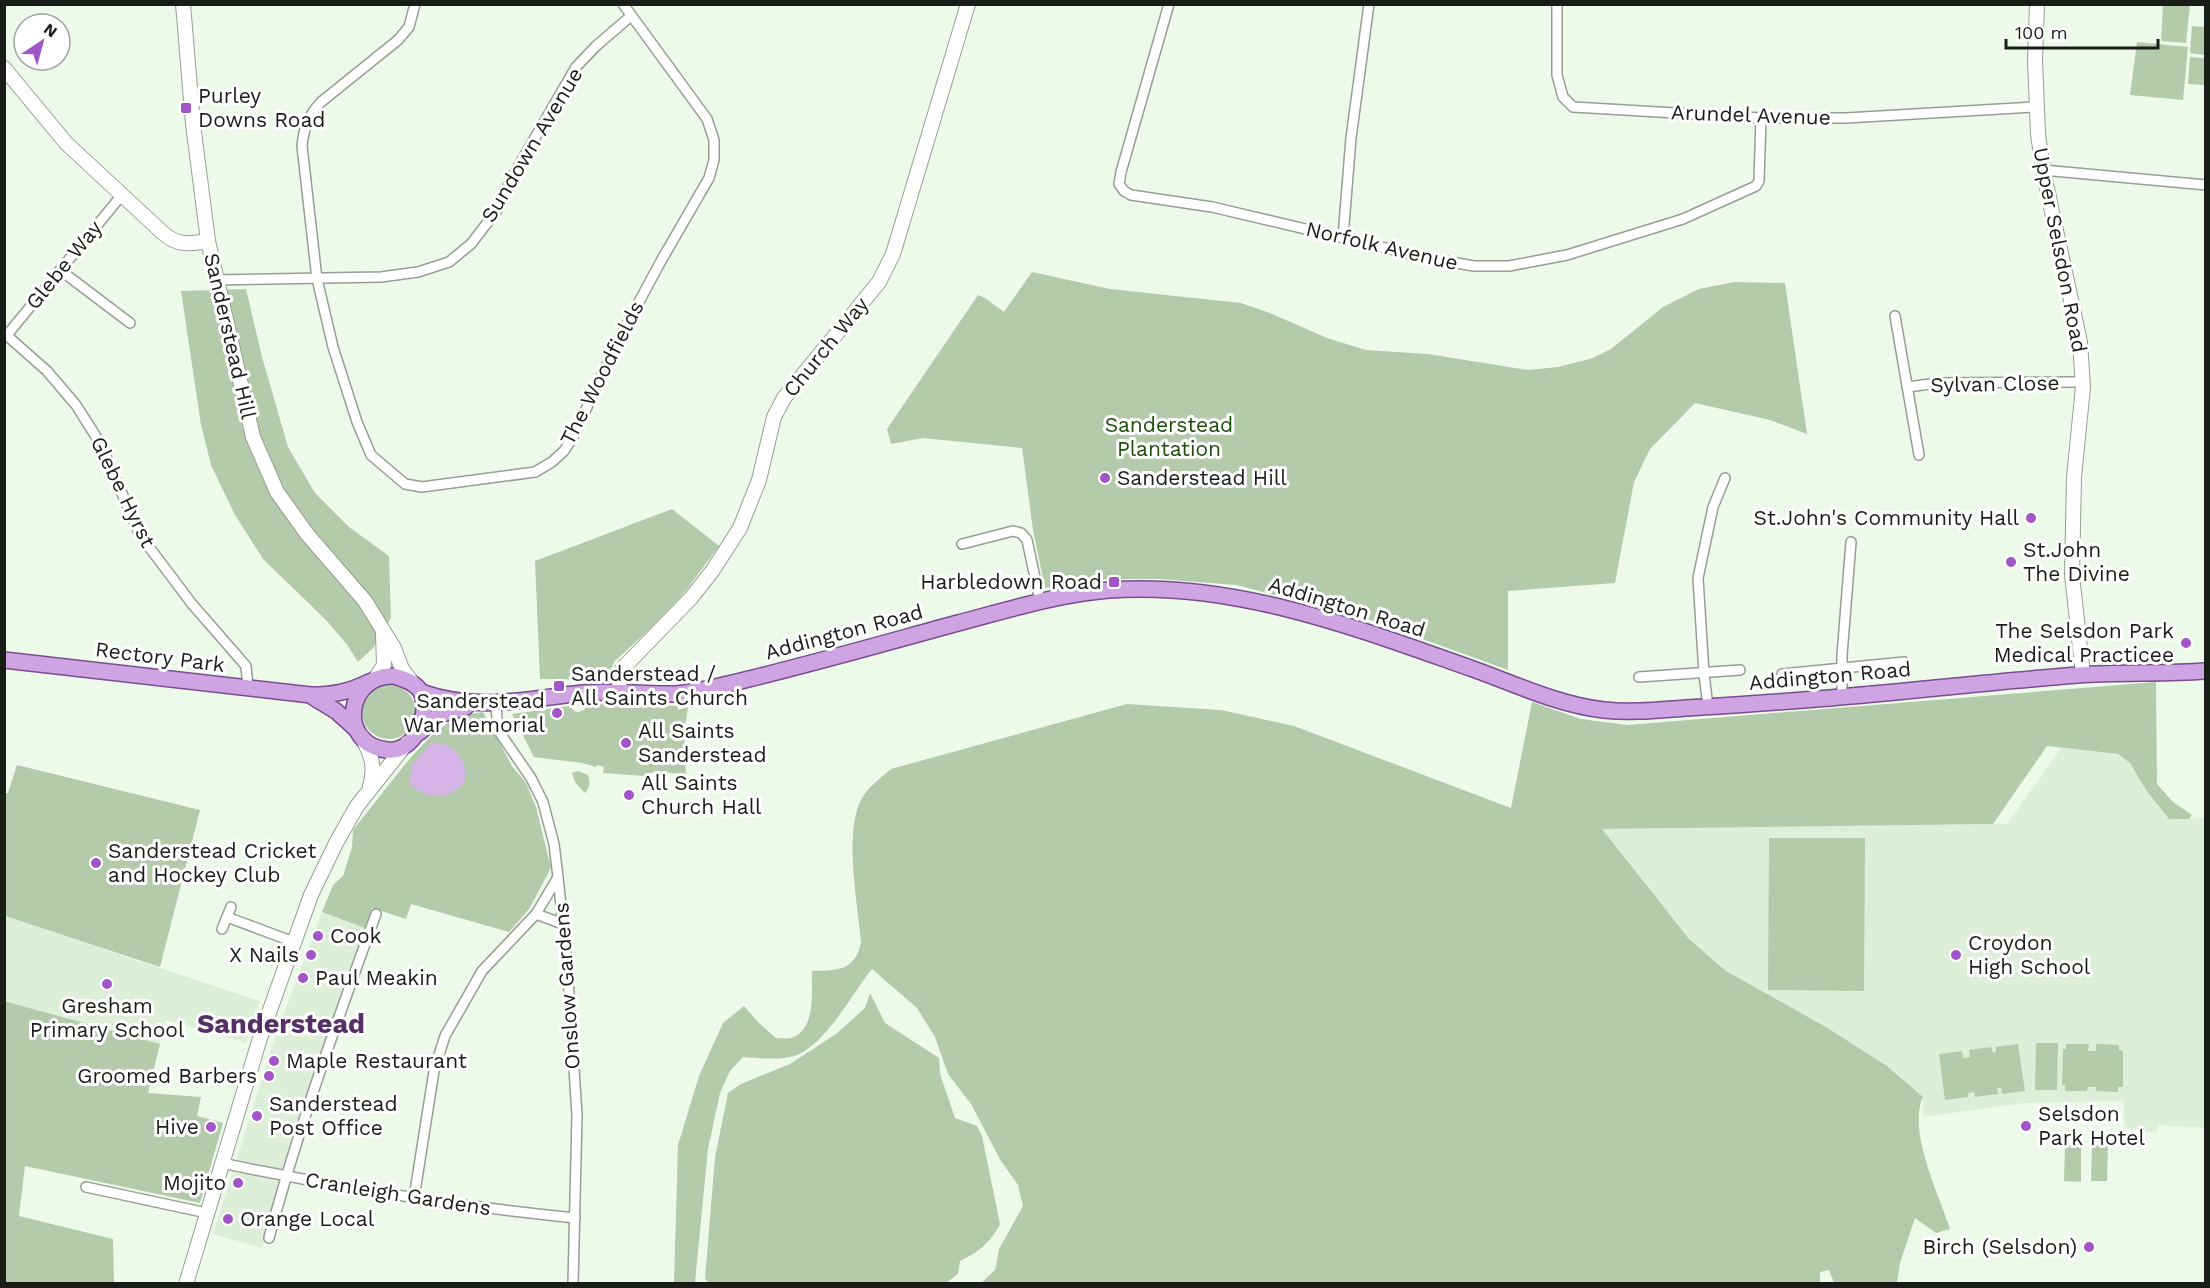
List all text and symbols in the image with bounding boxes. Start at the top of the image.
north arrow [12,12,72,72]
scale bar [2006,12,2158,50]
text: N [40,19,61,41]
text: 100 m [2015,22,2068,43]
street label: Sundown Avenue [476,63,588,227]
place label: Purley Downs Road [198,83,325,132]
street label: Arundel Avenue [1671,99,1831,130]
marker: Purley Downs Road [179,101,193,115]
street label: Upper Selsdon Road [2028,145,2093,355]
street label: Glebe Way [20,215,107,314]
street label: Norfolk Avenue [1304,216,1461,275]
street label: Sanderstead Hill [199,250,262,422]
street label: Church Way [778,291,874,402]
street label: The Woodfields [554,296,649,449]
street label: Sylvan Close [1930,370,2060,397]
park label: Sanderstead Plantation [1105,412,1233,461]
street label: Glebe Hyrst [86,432,161,552]
place label: Sanderstead Hill [1117,465,1287,490]
marker: Sanderstead Hill [1098,471,1112,485]
place label: St.John's Community Hall [1754,505,2020,530]
marker: St.John's Community Hall [2024,511,2038,525]
place label: St.John The Divine [2023,537,2130,586]
marker: St.John The Divine [2004,555,2018,569]
place label: Harbledown Road [920,569,1102,594]
street label: Addington Road [1266,571,1429,642]
marker: Harbledown Road [1107,575,1121,589]
street label: Addington Road [762,598,926,665]
place label: The Selsdon Park Medical Practicee [1994,618,2174,667]
street label: Rectory Park [94,636,226,677]
marker: The Selsdon Park Medical Practicee [2179,636,2193,650]
street label: Addington Road [1748,656,1912,695]
place label: Sanderstead / All Saints Church [571,661,748,710]
marker: Sanderstead / All Saints Church [552,679,566,693]
place label: Sanderstead War Memorial [404,688,546,737]
marker: Sanderstead War Memorial [550,706,564,720]
place label: All Saints Sanderstead [638,718,767,767]
marker: All Saints Sanderstead [619,736,633,750]
place label: All Saints Church Hall [641,770,762,819]
marker: All Saints Church Hall [622,788,636,802]
place label: Sanderstead Cricket and Hockey Club [108,838,316,887]
marker: Sanderstead Cricket and Hockey Club [89,856,103,870]
street label: Onslow Gardens [548,902,585,1070]
place label: Cook [330,923,382,948]
marker: Cook [311,929,325,943]
place label: Croydon High School [1968,930,2091,979]
place label: X Nails [229,942,299,967]
marker: X Nails [304,948,318,962]
marker: Croydon High School [1949,948,1963,962]
place label: Paul Meakin [315,965,438,990]
marker: Paul Meakin [296,971,310,985]
marker: Gresham Primary School [100,977,114,991]
place label: Gresham Primary School [30,993,185,1042]
district label: Sanderstead [197,1008,365,1040]
place label: Maple Restaurant [286,1048,467,1073]
marker: Maple Restaurant [267,1054,281,1068]
place label: Groomed Barbers [77,1063,257,1088]
marker: Groomed Barbers [262,1069,276,1083]
place label: Sanderstead Post Office [269,1091,398,1140]
place label: Selsdon Park Hotel [2038,1101,2145,1150]
marker: Sanderstead Post Office [250,1109,264,1123]
place label: Hive [155,1114,199,1139]
marker: Selsdon Park Hotel [2019,1119,2033,1133]
marker: Hive [204,1120,218,1134]
street label: Cranleigh Gardens [303,1166,493,1221]
place label: Mojito [163,1170,226,1195]
marker: Mojito [231,1176,245,1190]
place label: Orange Local [240,1206,375,1231]
marker: Orange Local [221,1212,235,1226]
place label: Birch (Selsdon) [1922,1234,2077,1259]
marker: Birch (Selsdon) [2082,1240,2096,1254]

